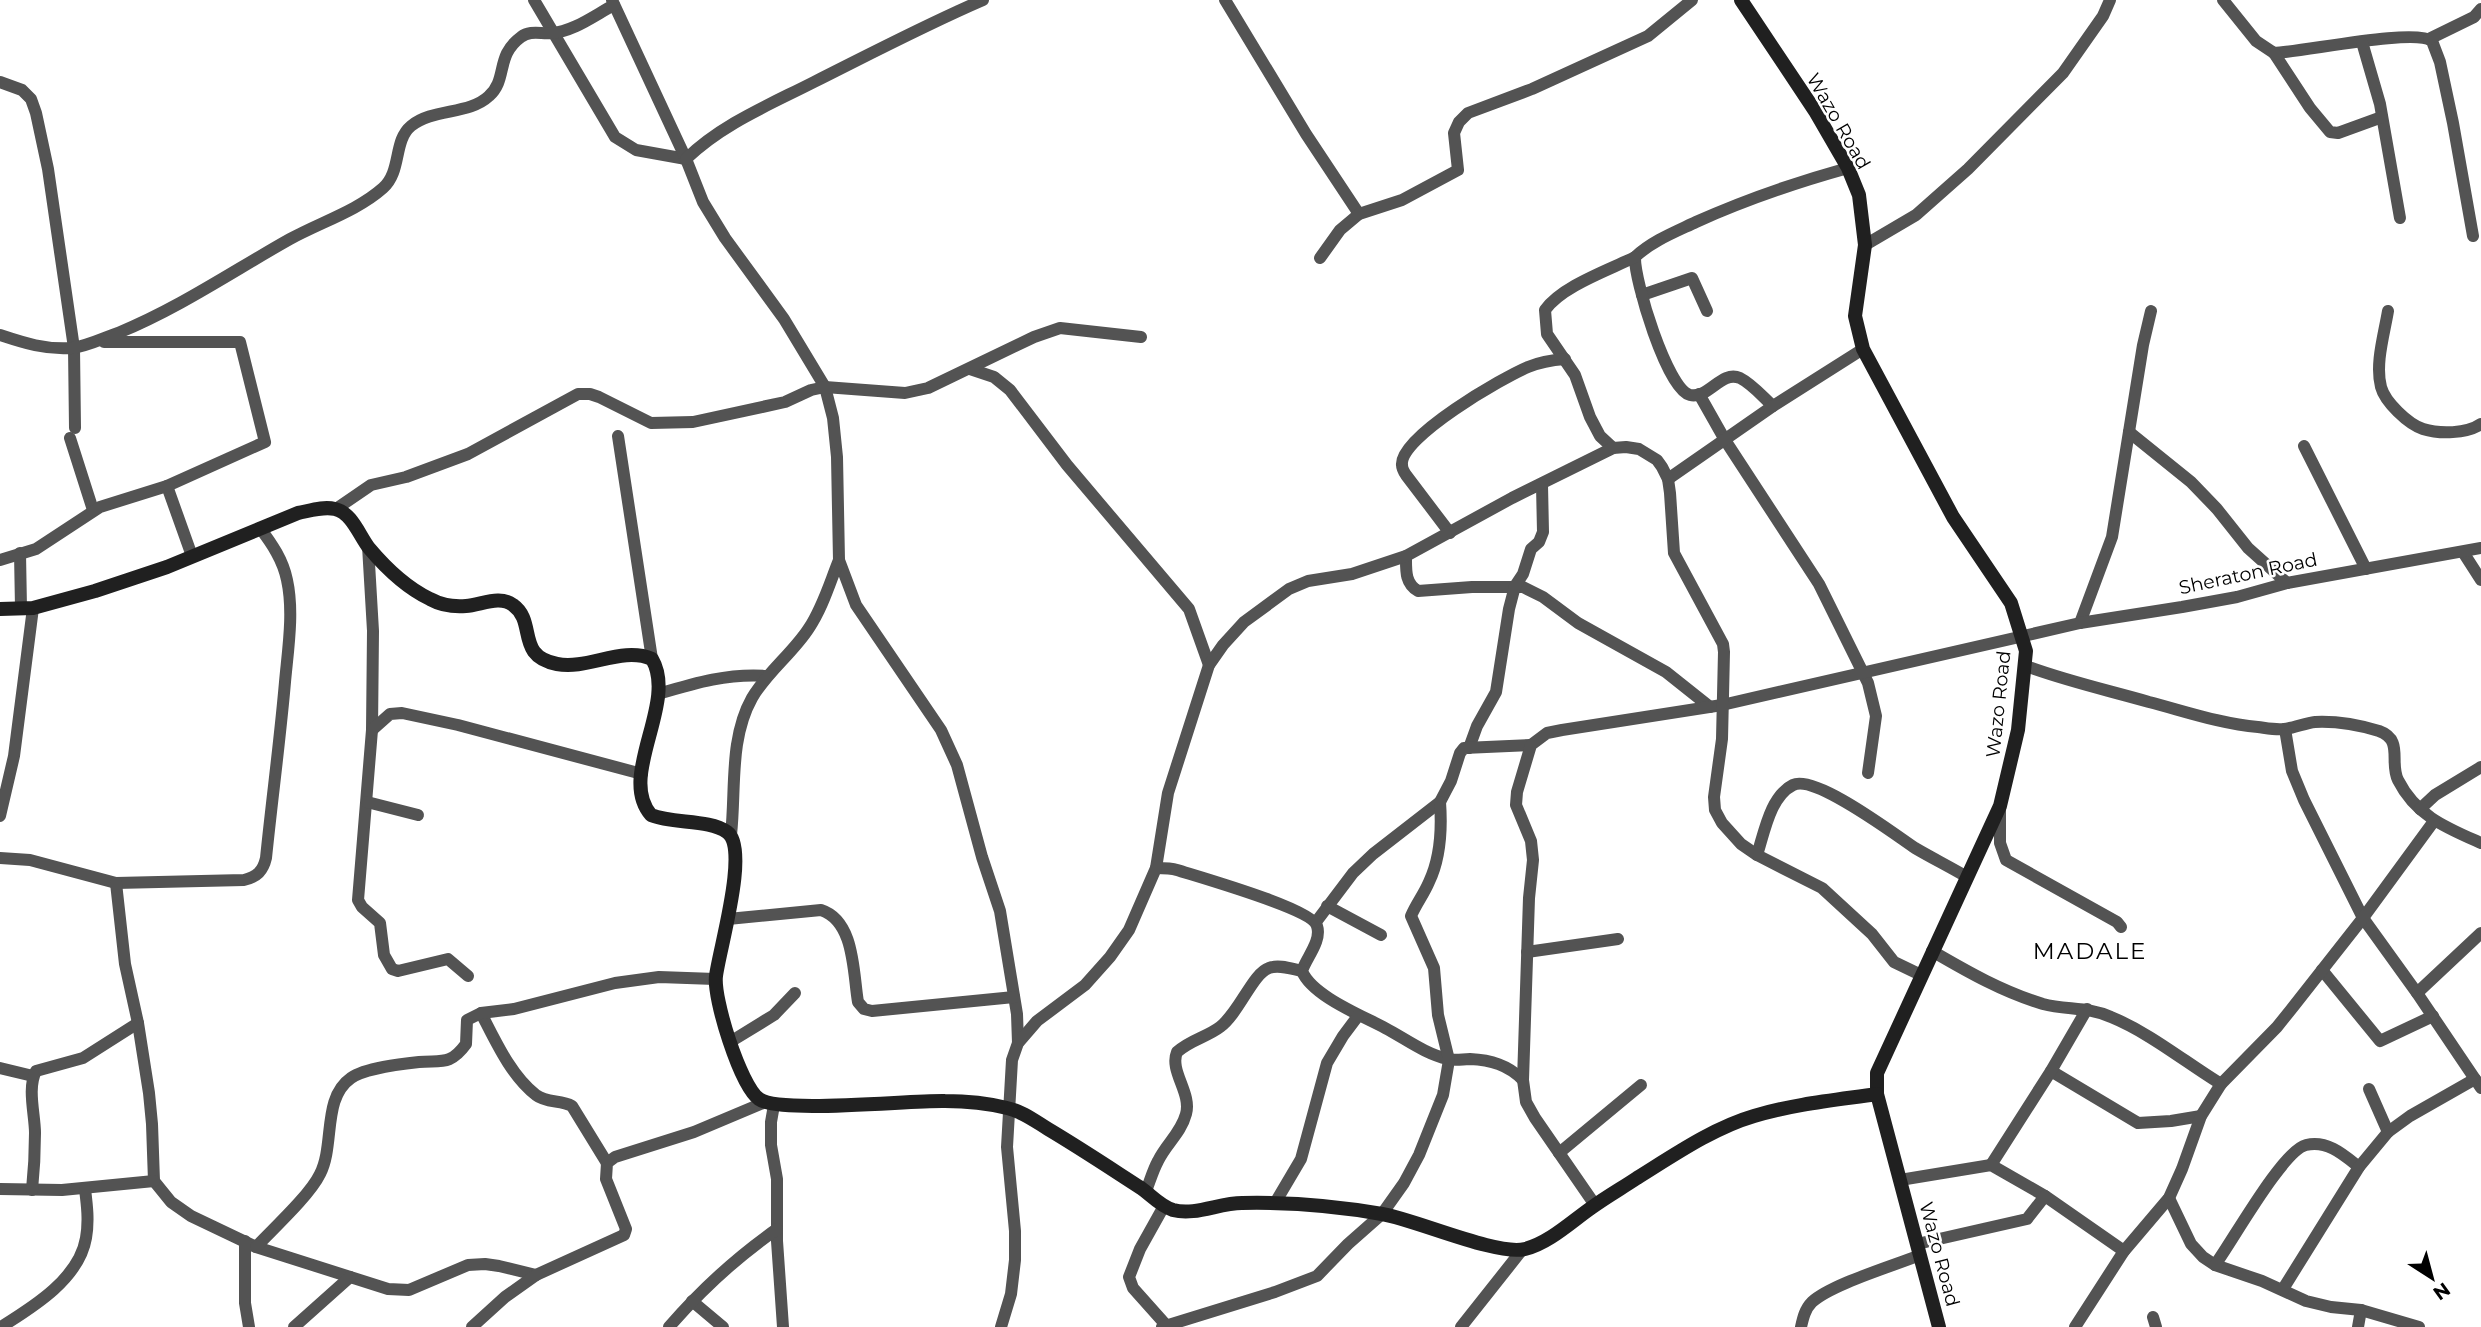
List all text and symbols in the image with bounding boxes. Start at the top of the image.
street label: Wazo Road [1802,69,1875,174]
street label: Sheraton Road [2177,548,2319,599]
street label: Wazo Road [1981,649,2016,759]
district label: MADALE [2033,937,2147,965]
street label: Wazo Road [1915,1199,1965,1309]
north arrow [2397,1243,2467,1313]
text: N [2429,1278,2455,1305]

